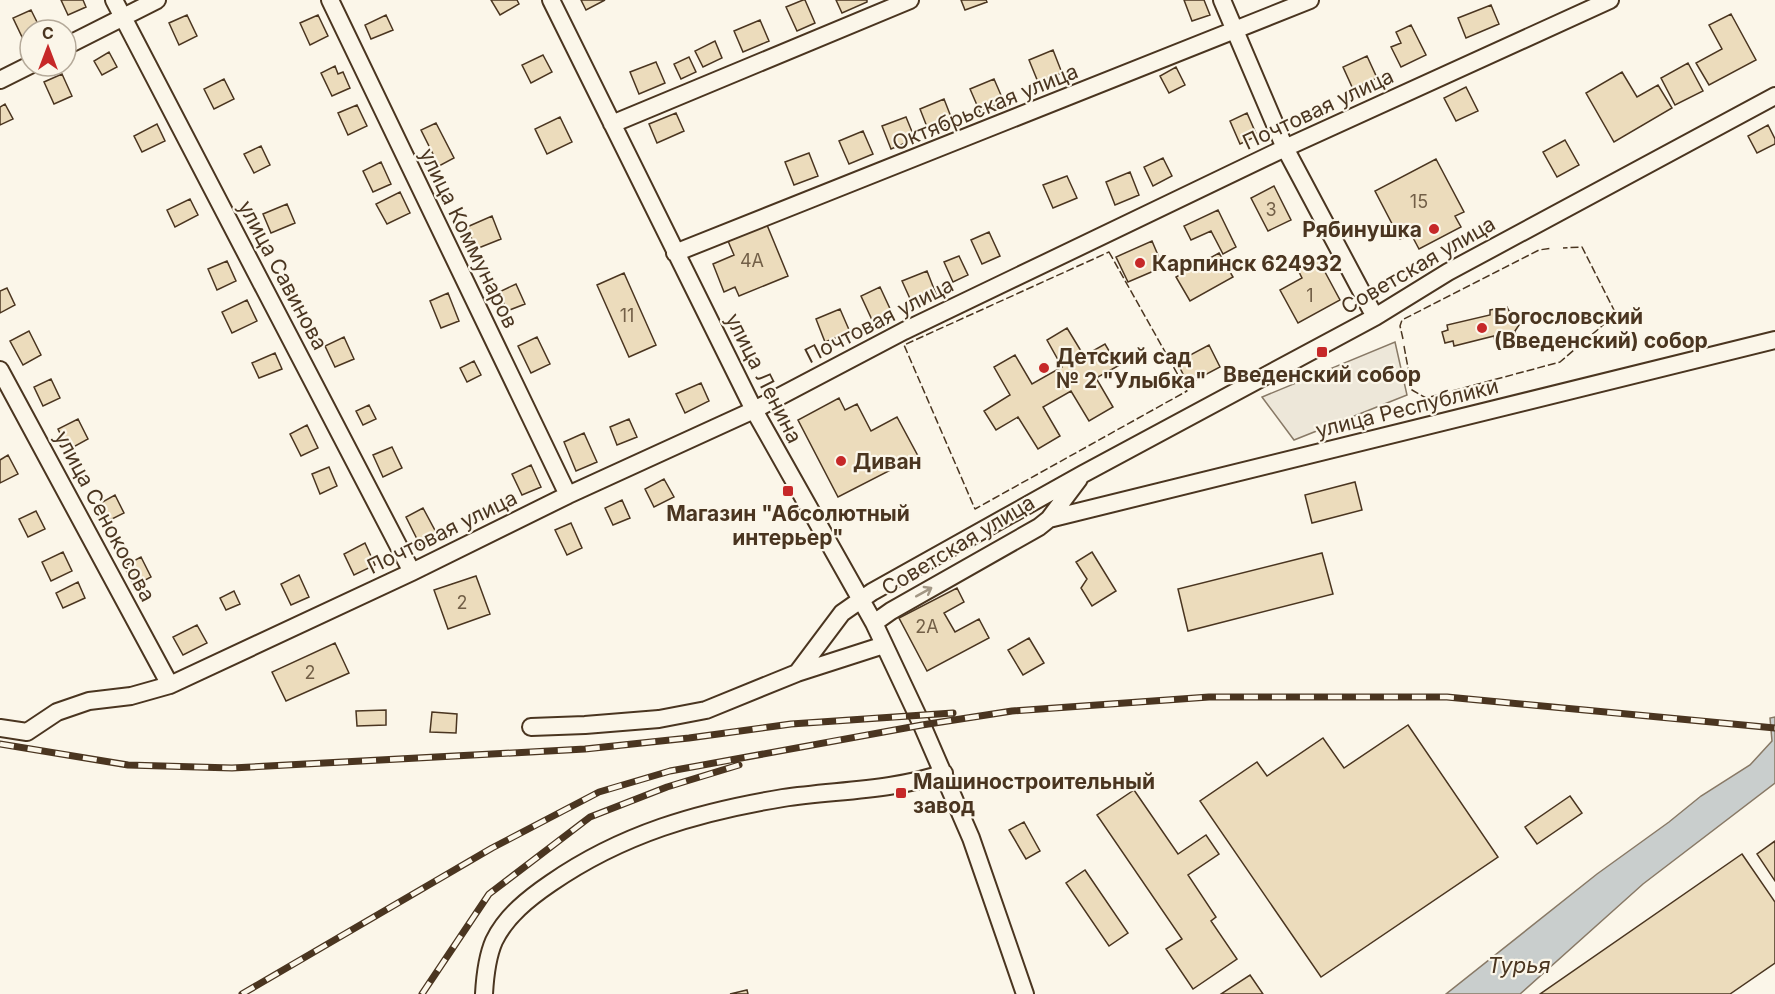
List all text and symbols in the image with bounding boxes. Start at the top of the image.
north arrow [18,18,78,78]
text: С [42,23,54,43]
street label: Октябрьская улица [888,58,1082,156]
street label: Почтовая улица [1239,63,1397,155]
street label: улица Коммунаров [415,144,523,332]
house number: 15 [1410,191,1428,212]
street label: улица Савинова [233,196,333,354]
house number: 3 [1265,199,1277,220]
street label: Советская улица [1336,211,1500,319]
place label: Рябинушка [1302,217,1422,242]
marker: Рябинушка [1427,222,1441,236]
house number: 4А [740,250,764,271]
place label: Карпинск 624932 [1152,251,1342,276]
marker: Карпинск 624932 [1133,256,1147,270]
street label: Почтовая улица [801,272,957,368]
house number: 1 [1306,285,1314,306]
place label: Богословский (Введенский) собор [1494,304,1708,353]
house number: 11 [620,305,634,326]
street label: улица Ленина [720,309,808,447]
marker: Богословский (Введенский) собор [1475,321,1489,335]
place label: Детский сад № 2 "Улыбка" [1056,344,1207,393]
marker: Введенский собор [1315,345,1329,359]
marker: Детский сад № 2 "Улыбка" [1037,361,1051,375]
place label: Введенский собор [1223,362,1421,387]
street label: улица Республики [1313,373,1501,443]
street label: улица Сенокосова [49,426,161,606]
place label: Диван [853,449,922,474]
marker: Диван [834,454,848,468]
marker: Магазин "Абсолютный интерьер" [781,484,795,498]
street label: Почтовая улица [363,485,521,579]
street label: Советская улица [877,490,1039,600]
place label: Магазин "Абсолютный интерьер" [666,501,910,550]
one-way arrow [915,586,932,598]
house number: 2 [457,592,467,613]
house number: 2А [915,616,939,637]
house number: 2 [305,662,315,683]
place label: Машиностроительный завод [913,769,1155,818]
marker: Машиностроительный завод [894,786,908,800]
water label: Турья [1487,952,1551,978]

